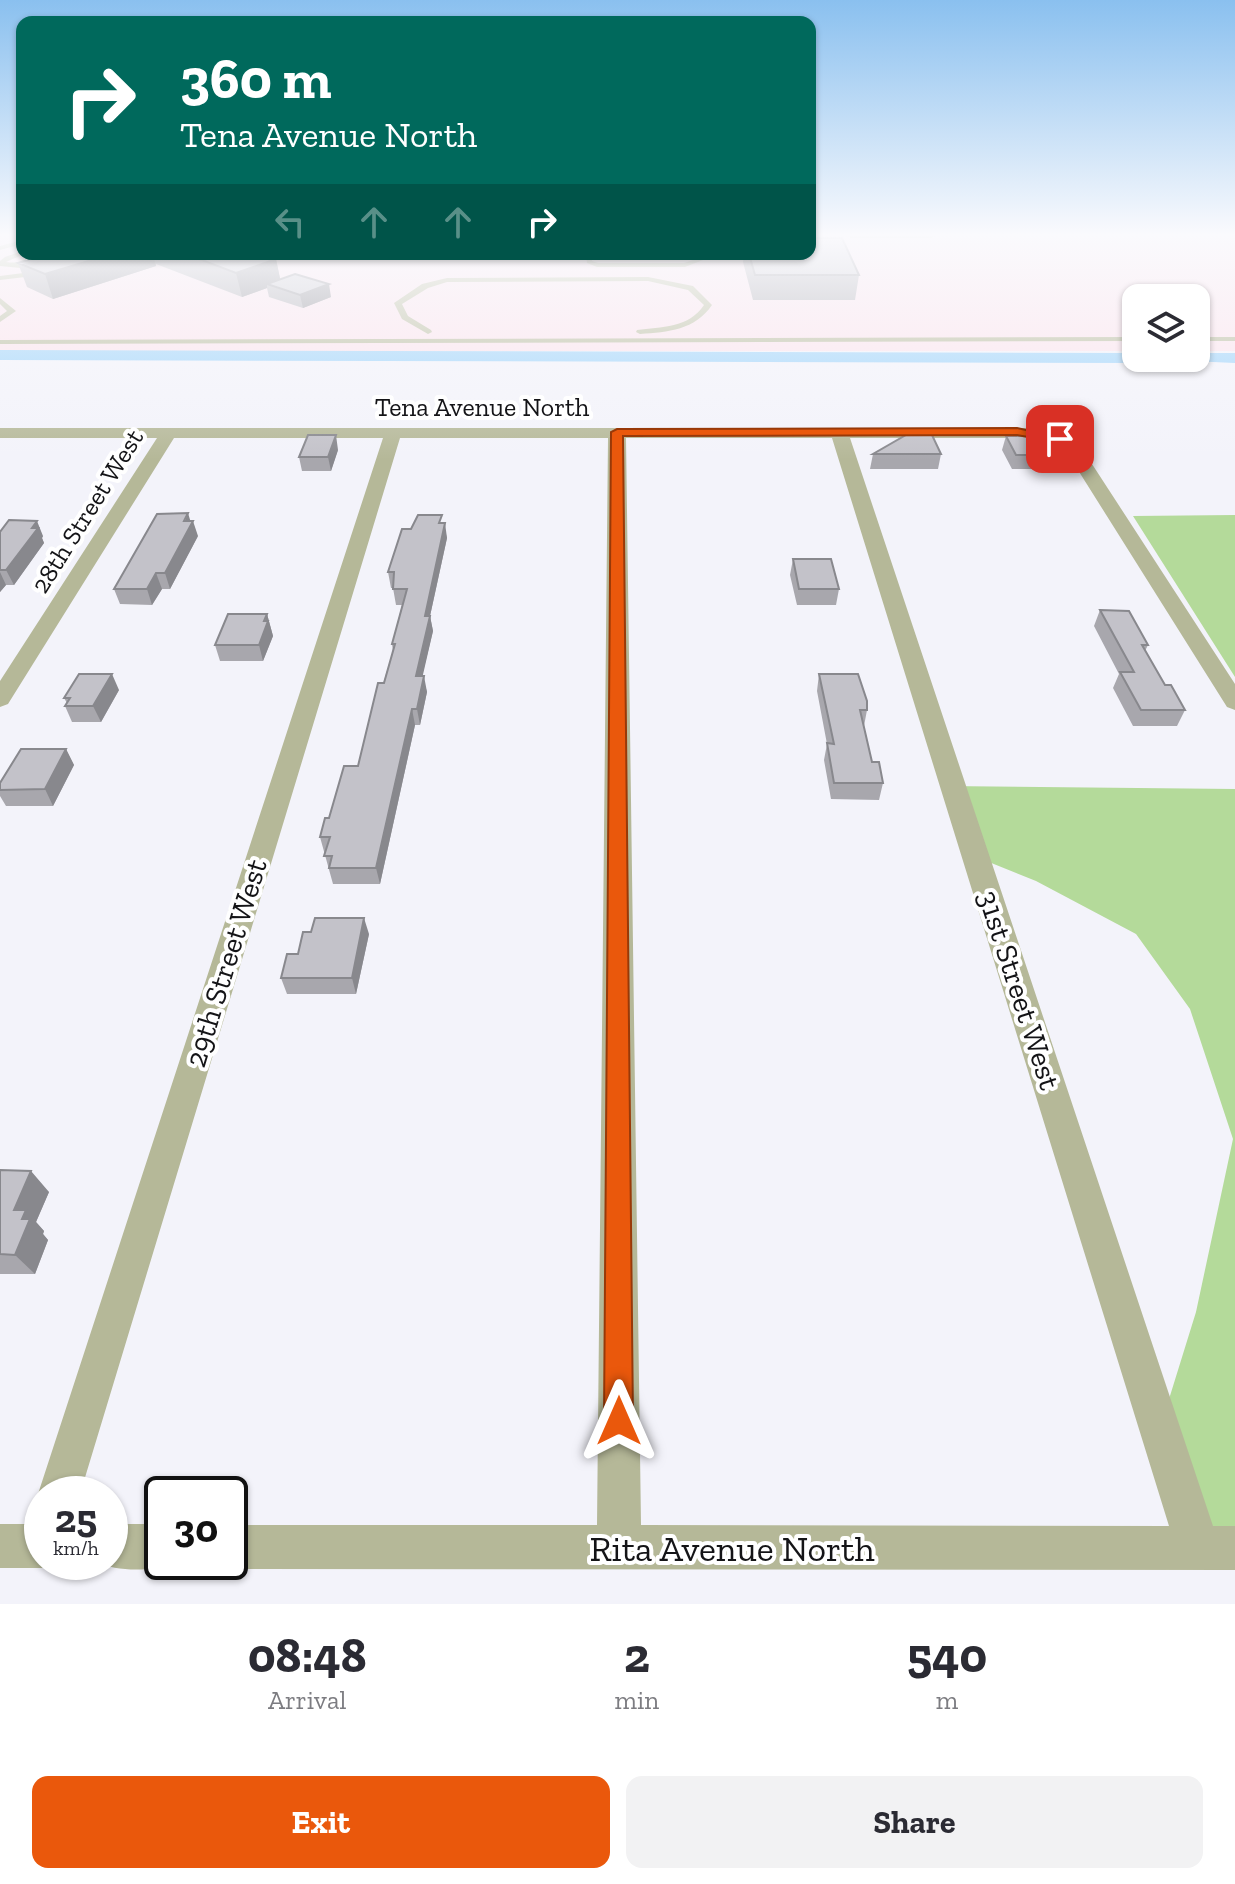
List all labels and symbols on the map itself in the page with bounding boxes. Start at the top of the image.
street label: Tena Avenue North [375,391,590,423]
pin [1026,405,1094,473]
street label: 28th Street West [24,423,150,599]
street label: 29th Street West [177,855,275,1071]
street label: 31st Street West [970,886,1068,1094]
position arrow [577,1379,661,1463]
speed limit sign: 30 [144,1476,248,1580]
street label: Rita Avenue North [589,1527,875,1570]

